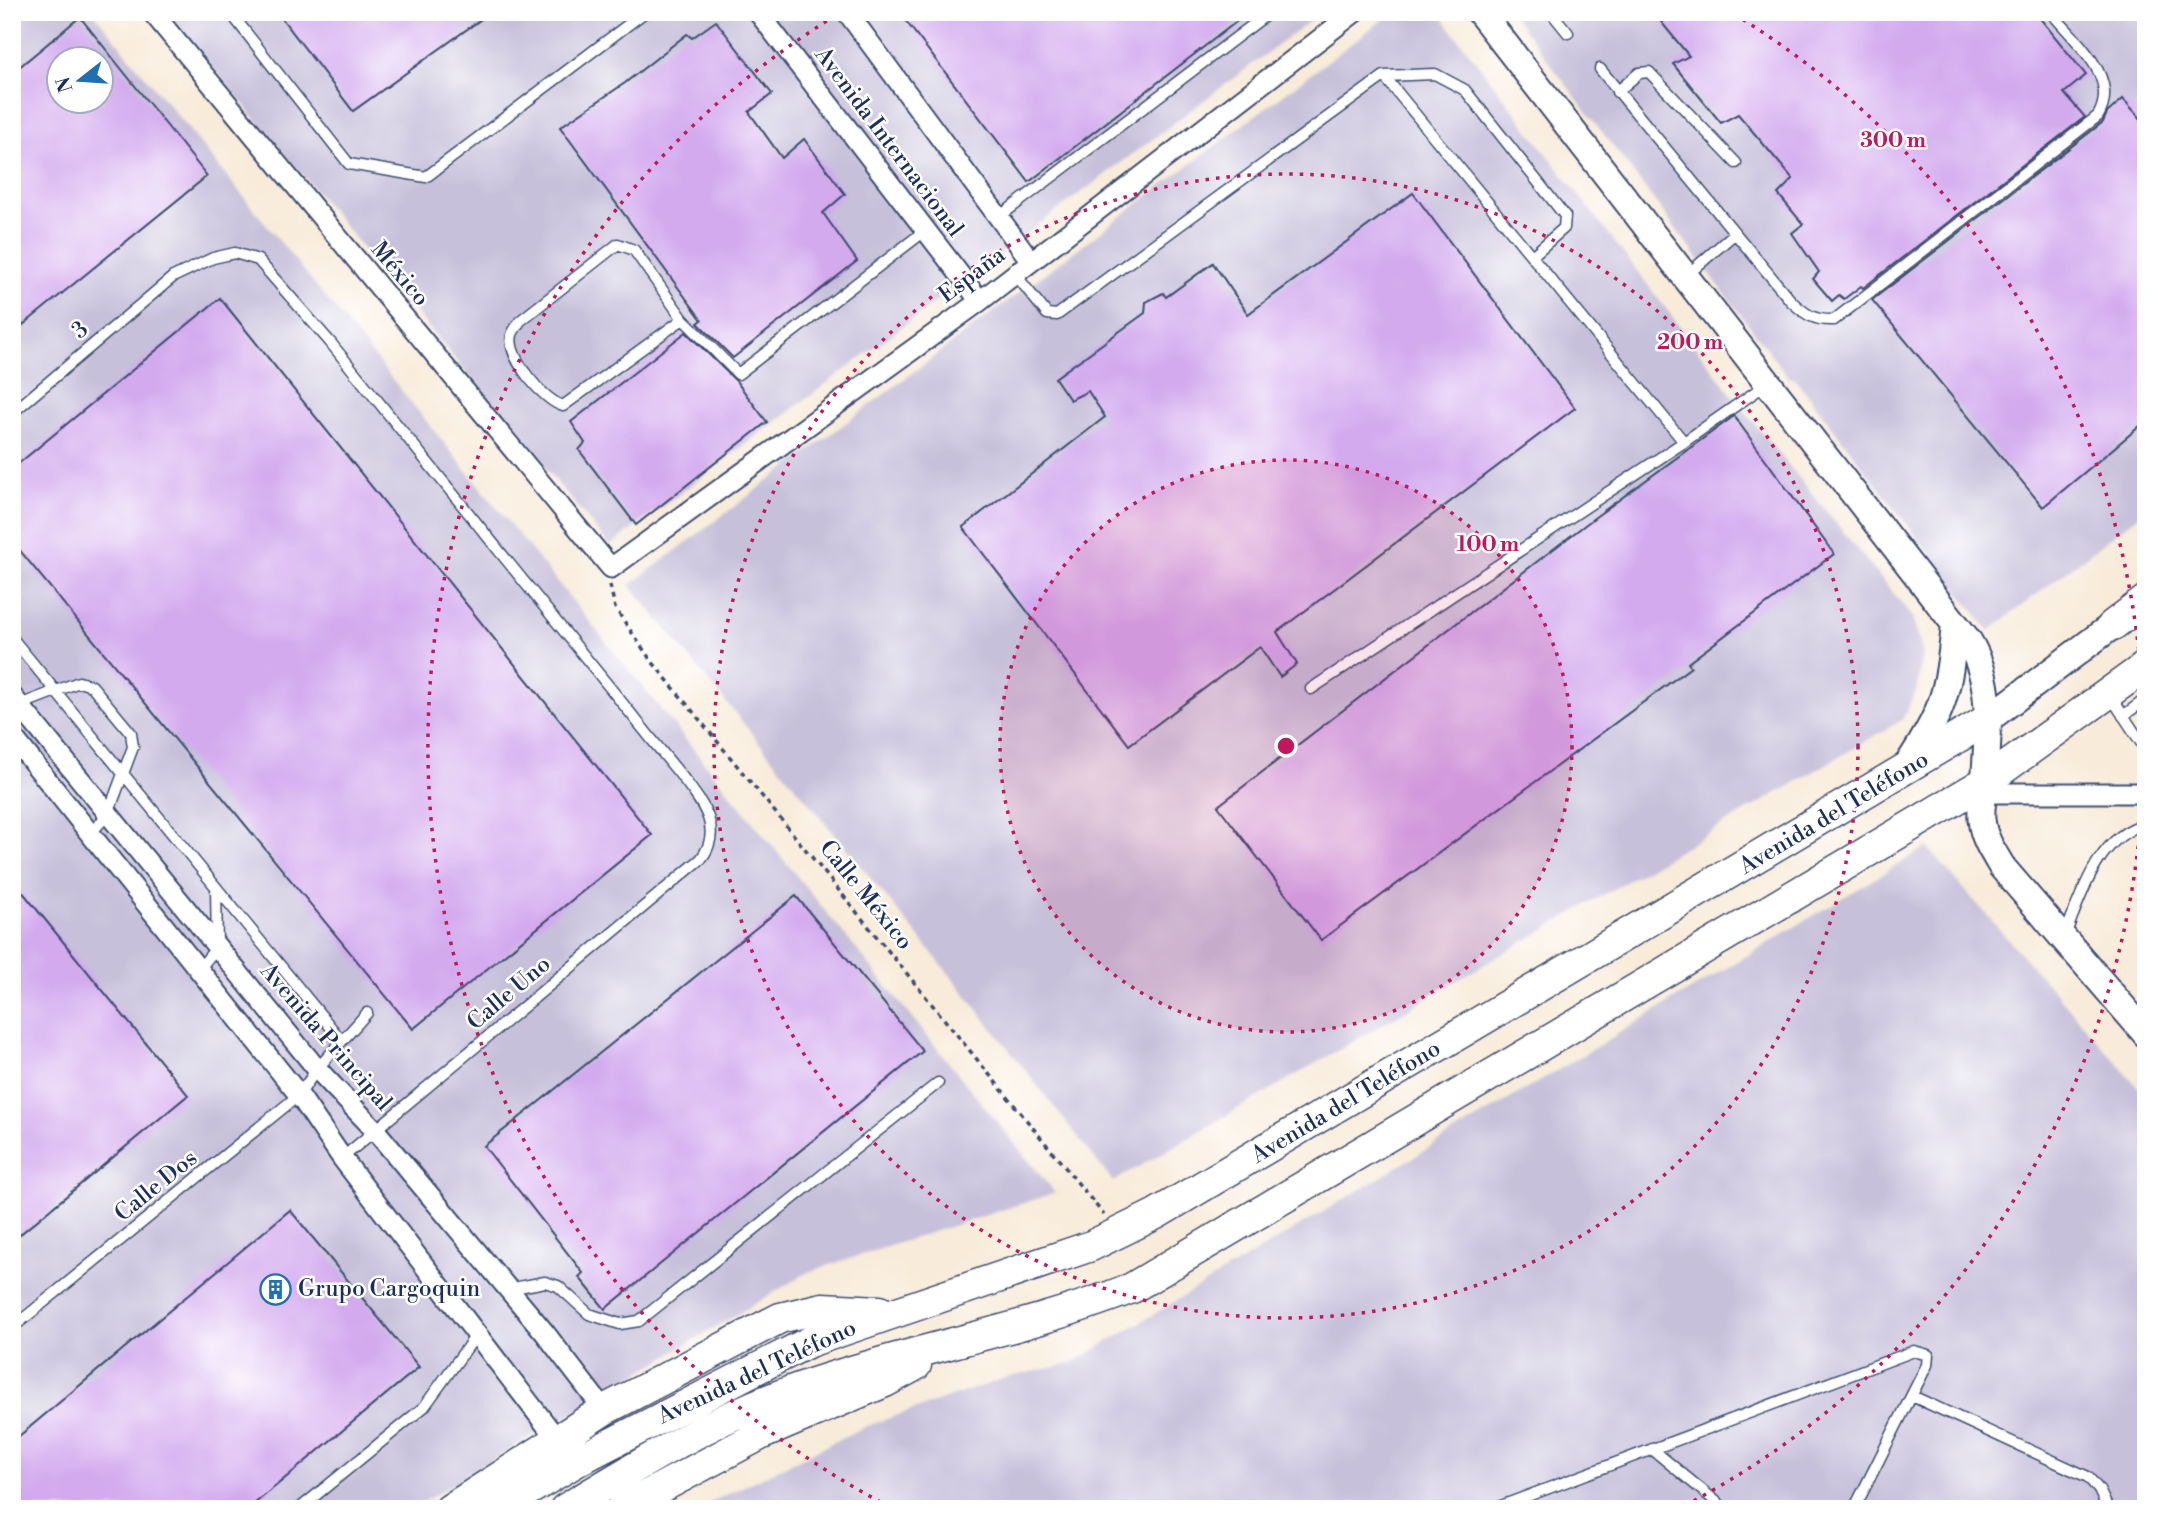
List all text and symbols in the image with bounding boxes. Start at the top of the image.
street label: Avenida Internacional [808,41,970,242]
north arrow [46,46,116,116]
text: N [51,74,78,95]
text: 300 m [1860,128,1926,154]
street label: México [365,236,435,312]
street label: España [933,241,1011,309]
street label: 3 [66,315,94,345]
text: 200 m [1657,330,1723,356]
text: 100 m [1457,532,1519,558]
centre of rings [1274,734,1298,758]
street label: Avenida del Teléfono [1733,745,1934,881]
street label: Calle México [813,834,919,956]
street label: Calle Uno [462,950,556,1036]
street label: Avenida Principal [254,957,398,1117]
street label: Avenida del Teléfono [1245,1034,1446,1170]
street label: Calle Dos [109,1144,203,1228]
building icon: Grupo Cargoquin [258,1272,292,1306]
place label: Grupo Cargoquin [298,1275,481,1303]
street label: Avenida del Teléfono [652,1314,861,1431]

